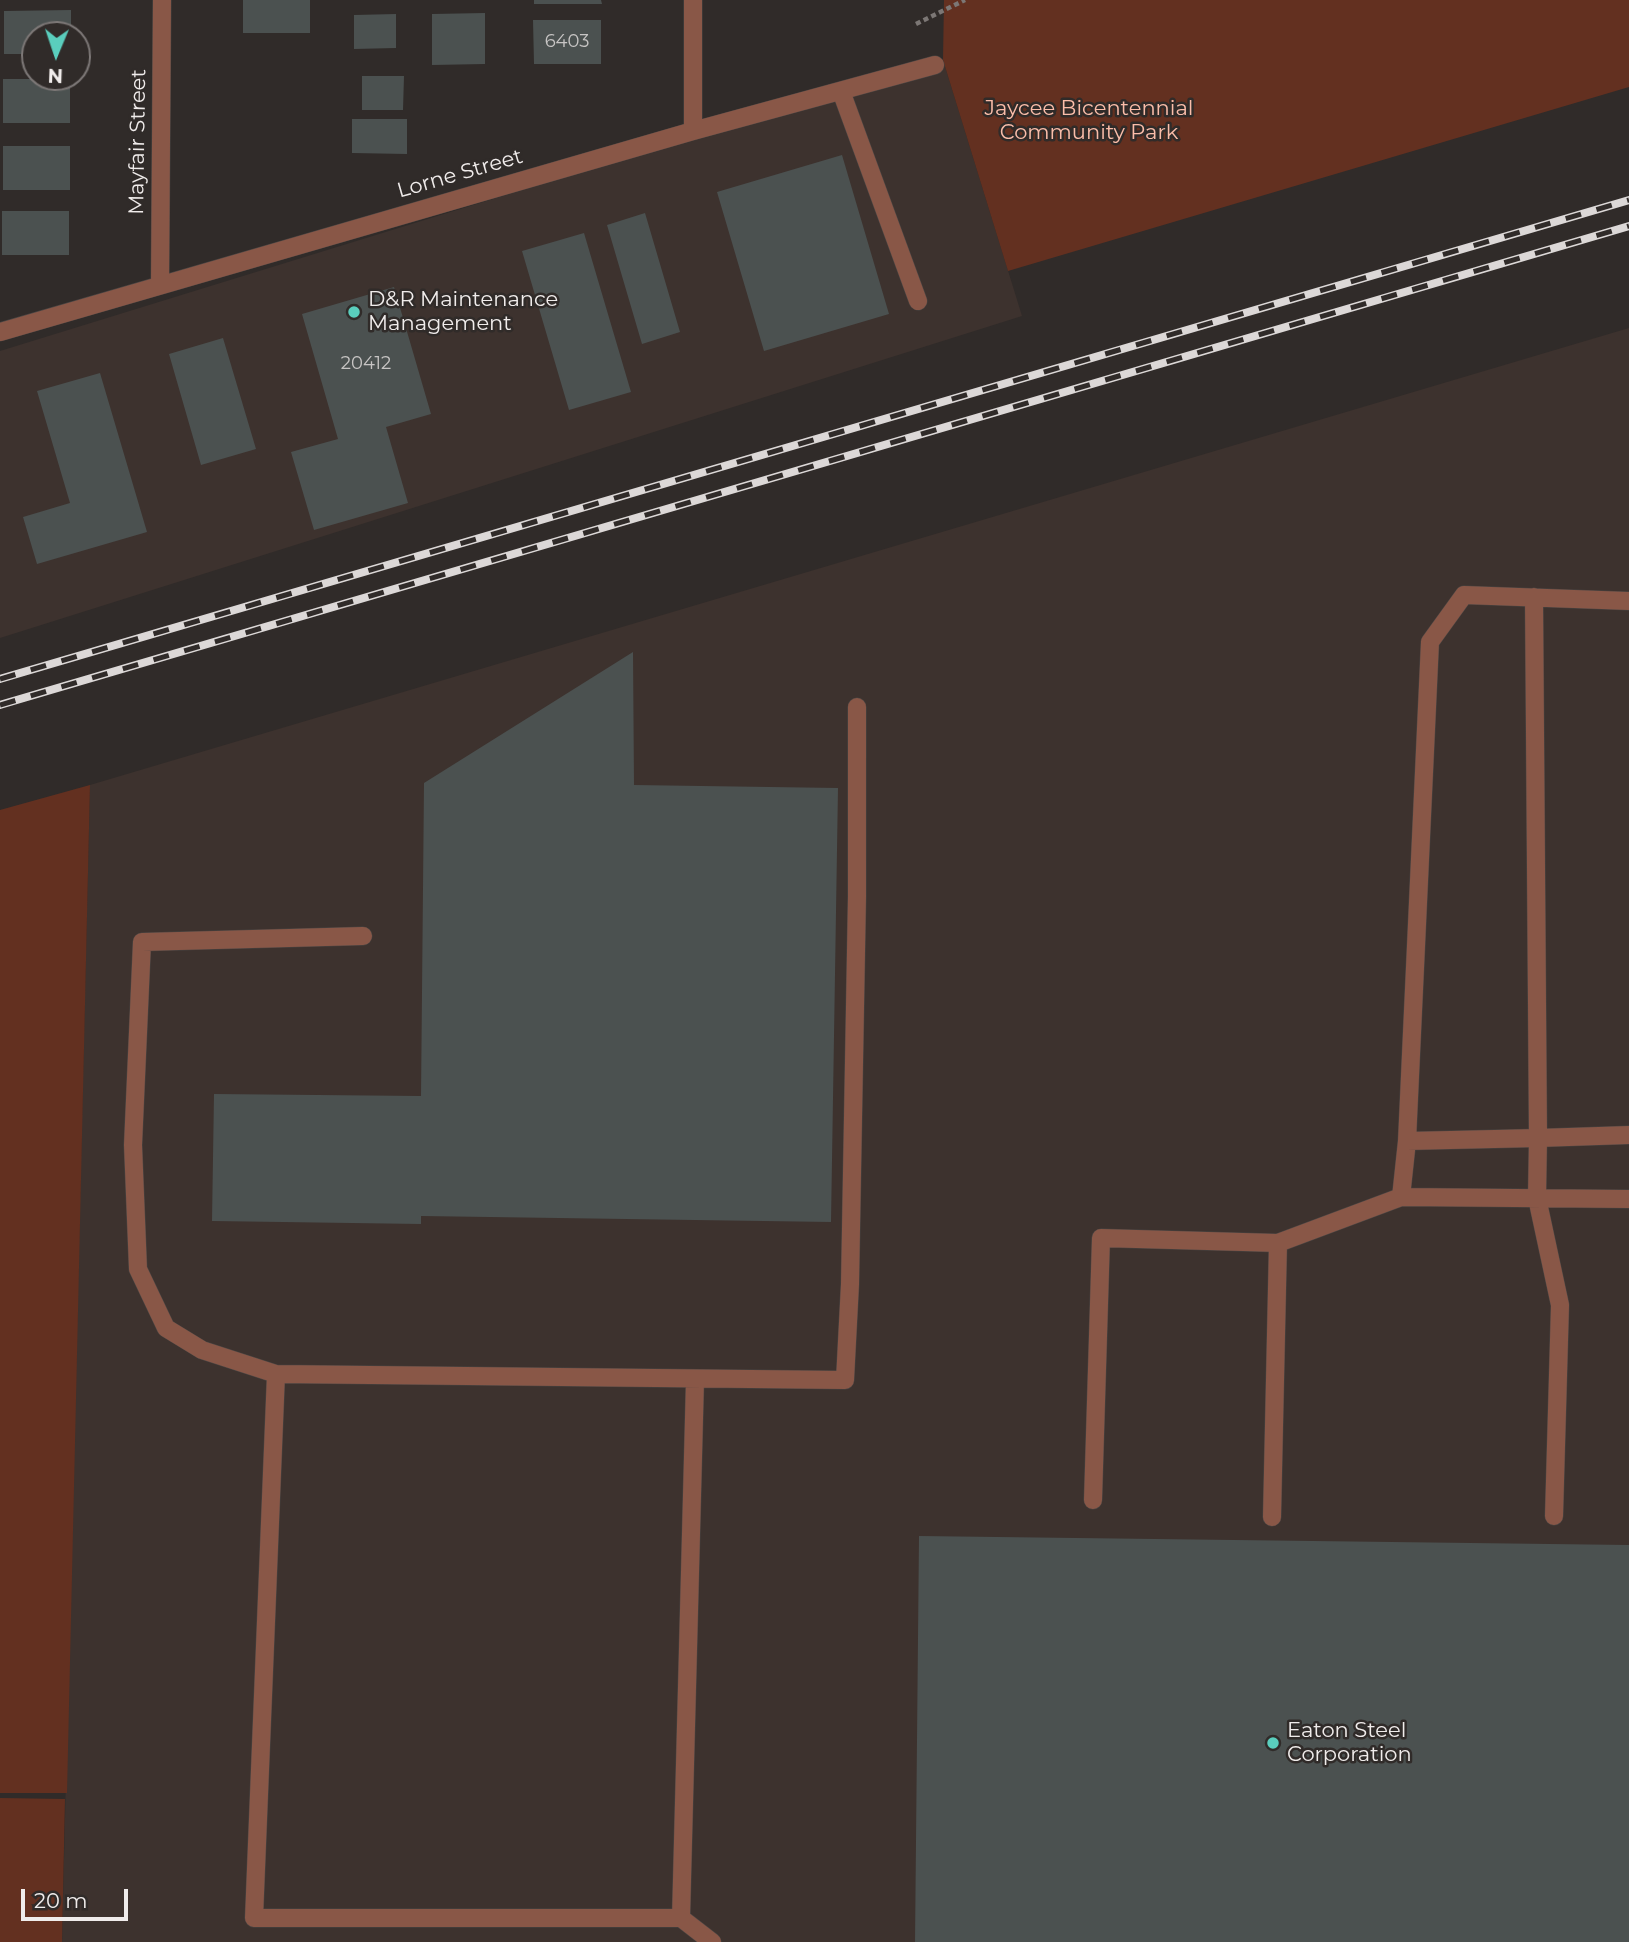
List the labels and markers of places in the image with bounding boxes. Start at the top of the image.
place label: D&R Maintenance Management [368,287,558,337]
marker: D&R Maintenance Management [346,304,362,320]
place label: Eaton Steel Corporation [1287,1718,1412,1768]
marker: Eaton Steel Corporation [1265,1735,1281,1751]

